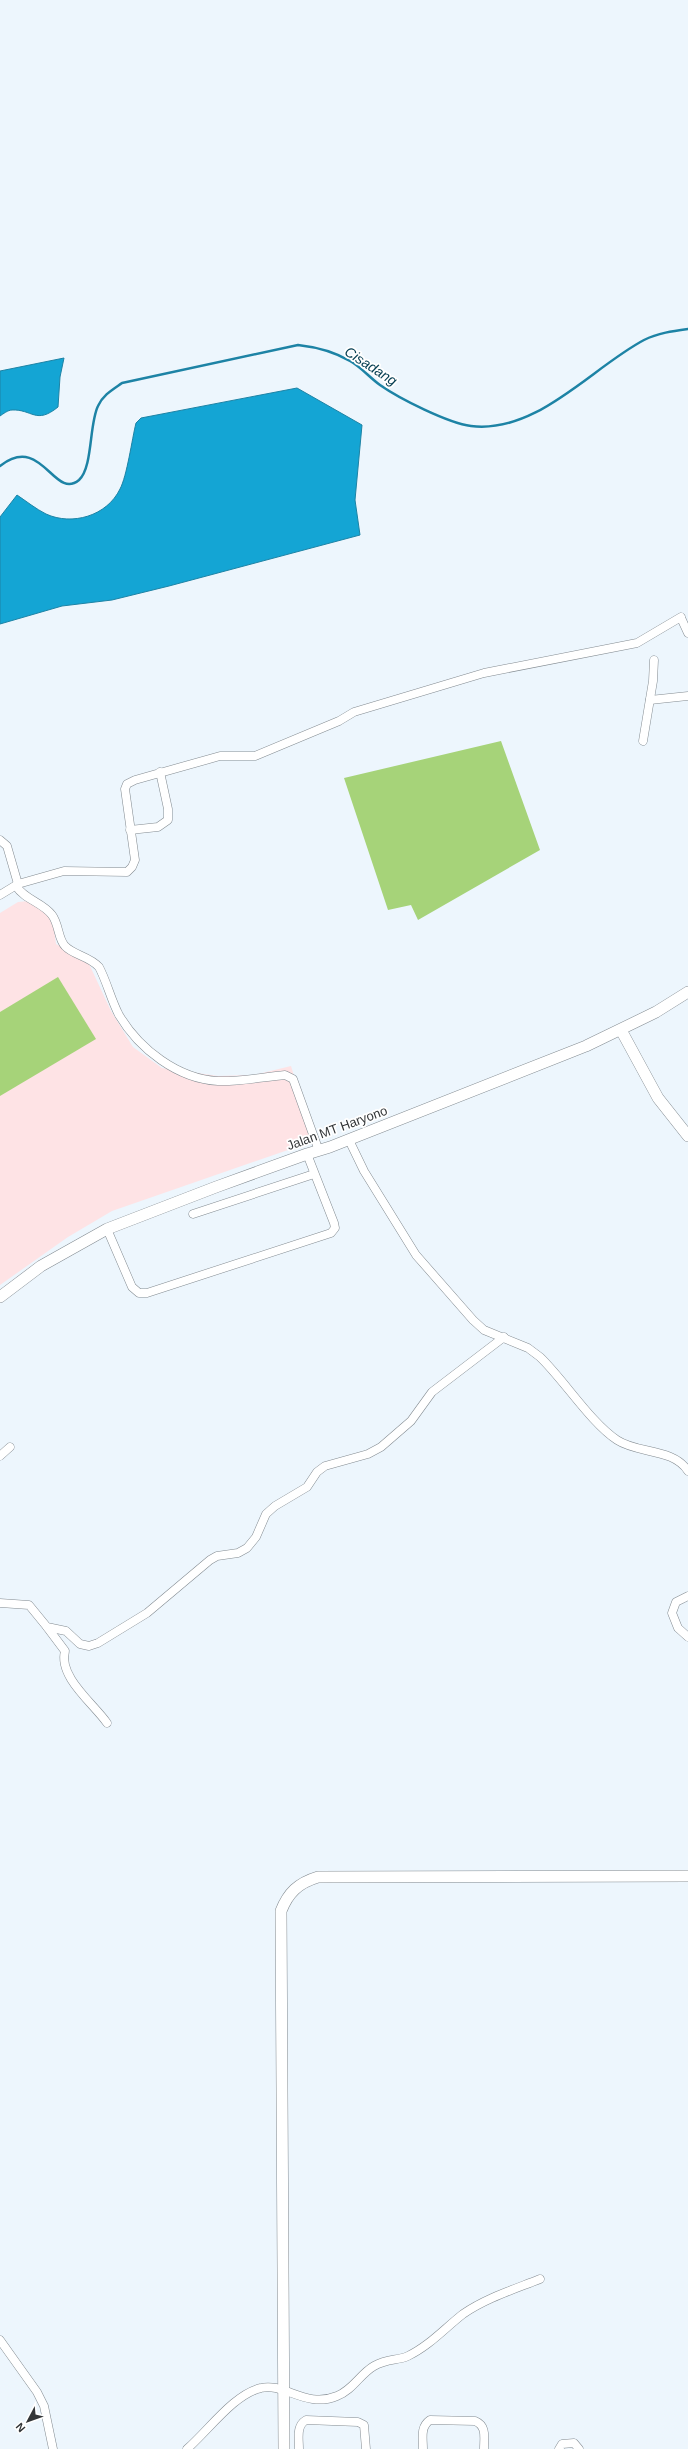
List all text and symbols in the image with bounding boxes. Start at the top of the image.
water label: Cisadang [342,343,400,389]
street label: Jalan MT Haryono [285,1103,389,1153]
north arrow [8,2401,48,2441]
text: N [13,2421,28,2434]

